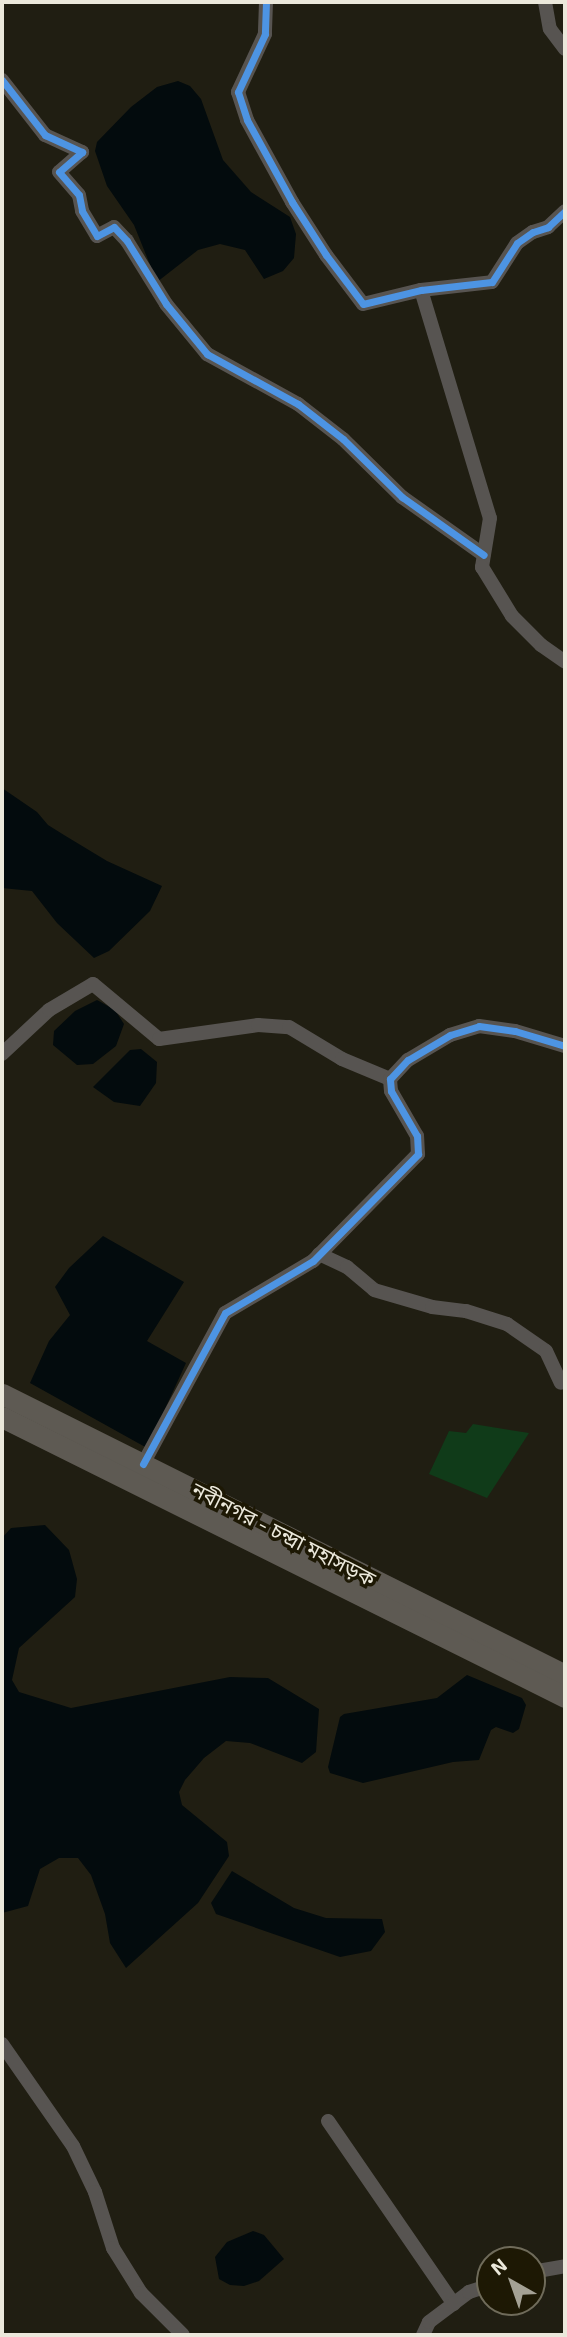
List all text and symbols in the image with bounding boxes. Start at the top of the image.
street label: নবীনগর - চন্দ্রা মহাসড়ক [188,1477,380,1591]
north arrow [476,2246,546,2316]
text: N [486,2253,511,2279]

